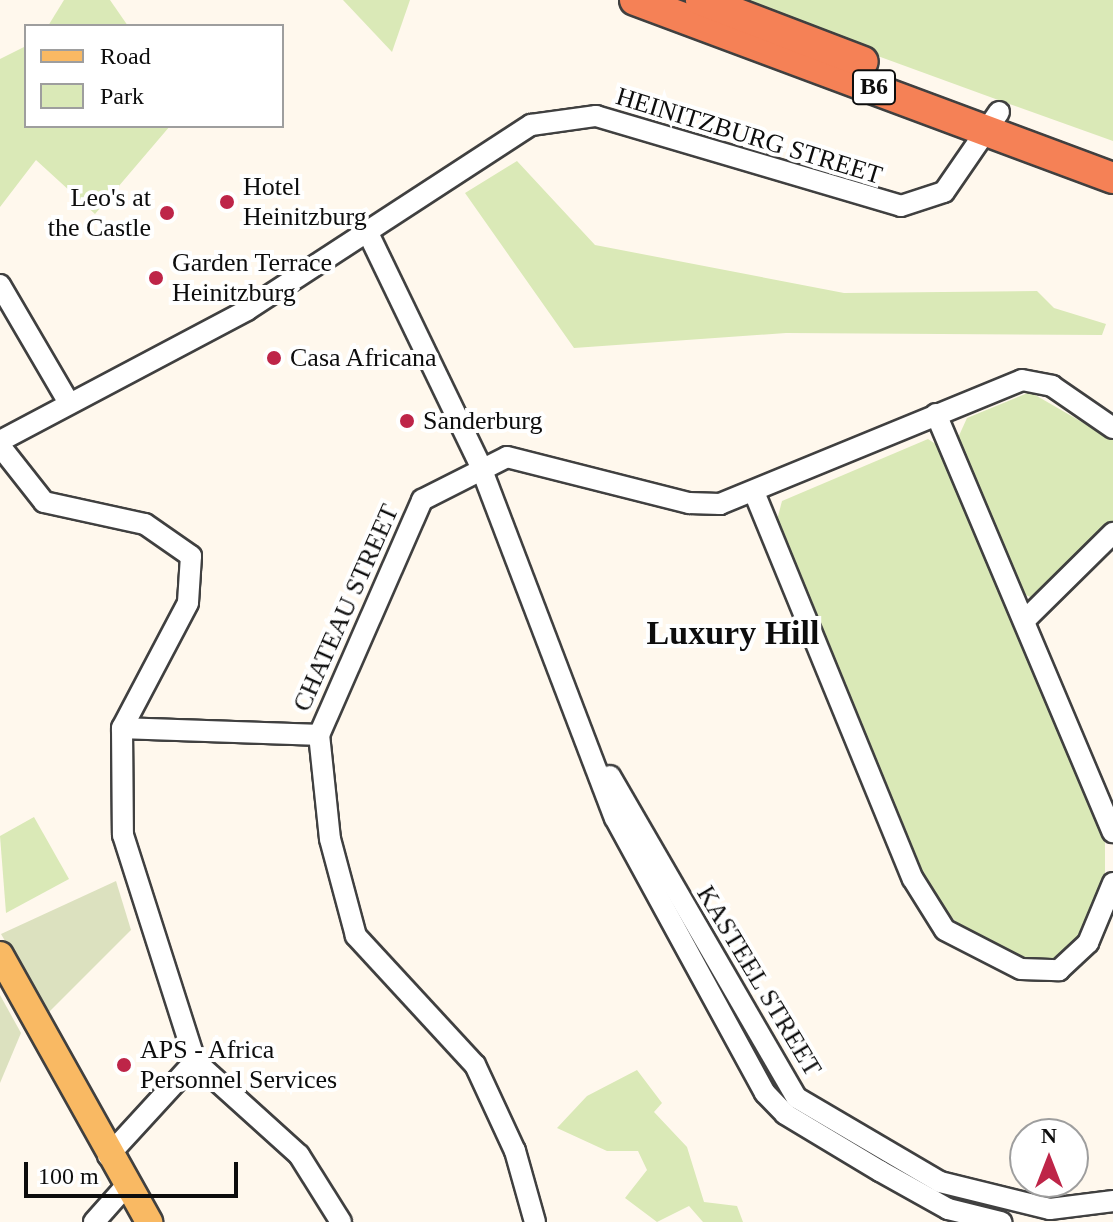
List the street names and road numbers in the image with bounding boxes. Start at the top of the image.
road number: B6 [850,67,898,107]
street label: HEINITZBURG STREET [612,81,886,191]
street label: CHATEAU STREET [286,500,406,716]
street label: KASTEEL STREET [690,880,828,1082]

